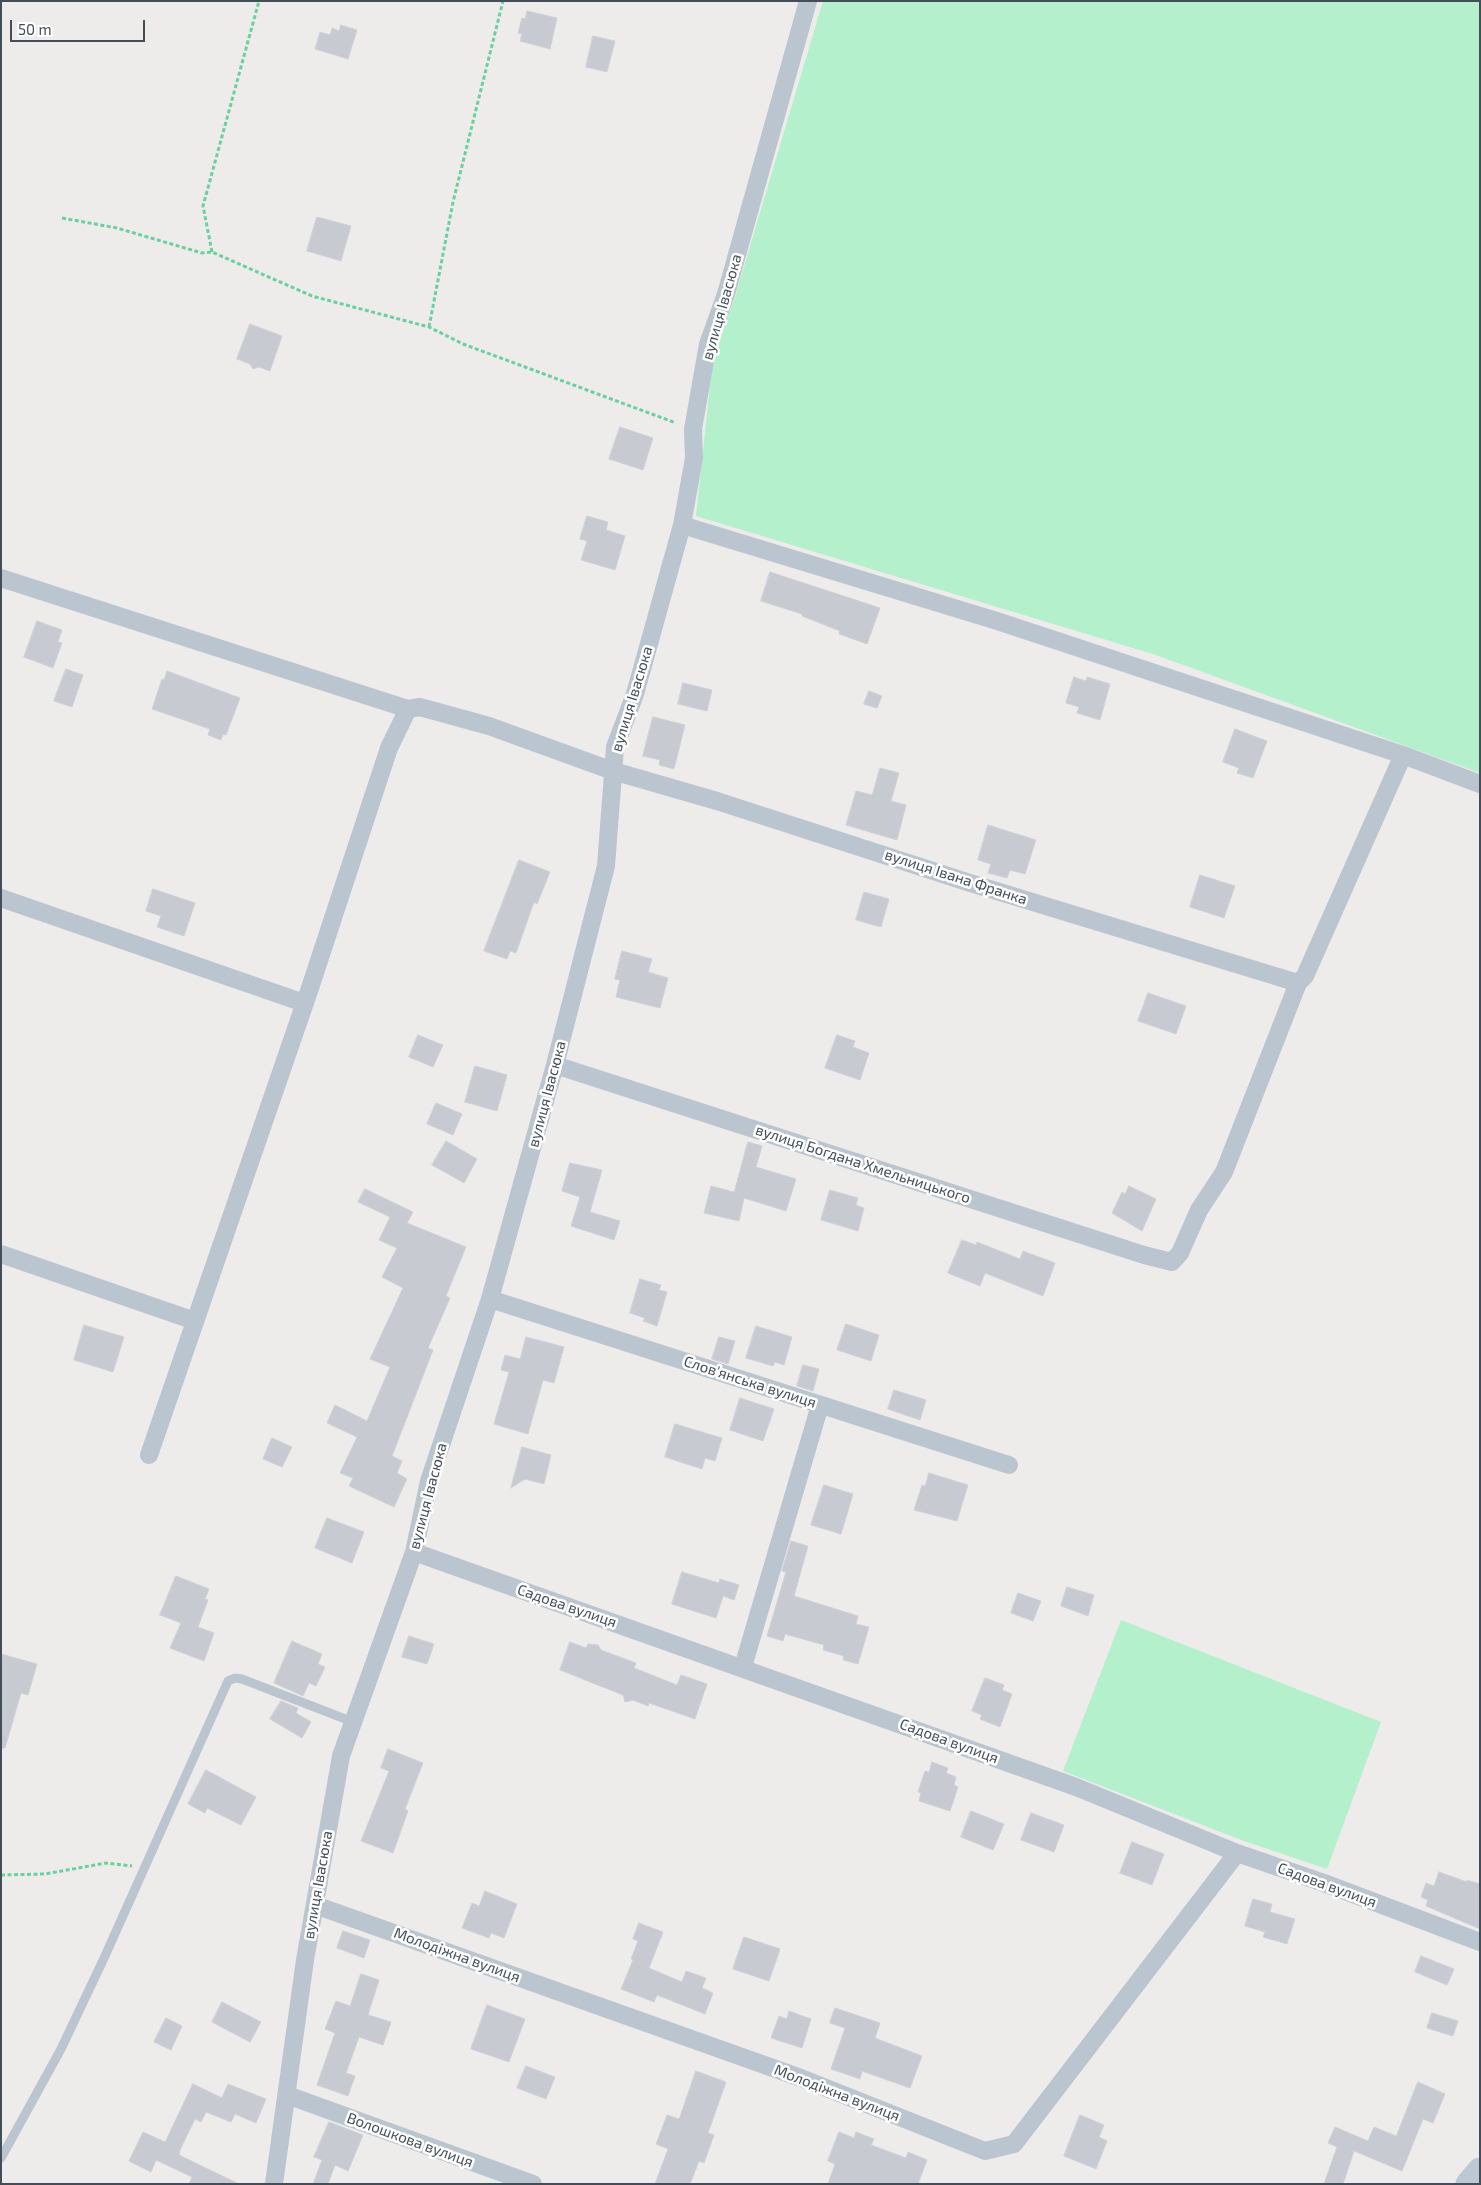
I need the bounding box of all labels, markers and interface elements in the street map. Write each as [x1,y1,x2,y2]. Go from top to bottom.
scale bar [12,10,148,42]
text: 50 m [18,20,52,38]
street label: вулиця Івасюка [698,252,746,362]
street label: вулиця Івасюка [607,644,657,754]
street label: вулиця Івана Франка [883,845,1029,909]
street label: вулиця Івасюка [524,1039,570,1149]
street label: вулиця Богдана Хмельницького [753,1121,973,1207]
street label: Слов'янська вулиця [681,1352,819,1412]
street label: вулиця Івасюка [405,1441,451,1551]
street label: Садова вулиця [515,1581,619,1631]
street label: Садова вулиця [897,1715,1001,1767]
street label: вулиця Івасюка [300,1830,336,1940]
street label: Садова вулиця [1275,1859,1379,1911]
street label: Молодіжна вулиця [391,1924,523,1986]
street label: Молодіжна вулиця [772,2061,902,2125]
street label: Волошкова вулиця [344,2109,476,2171]

